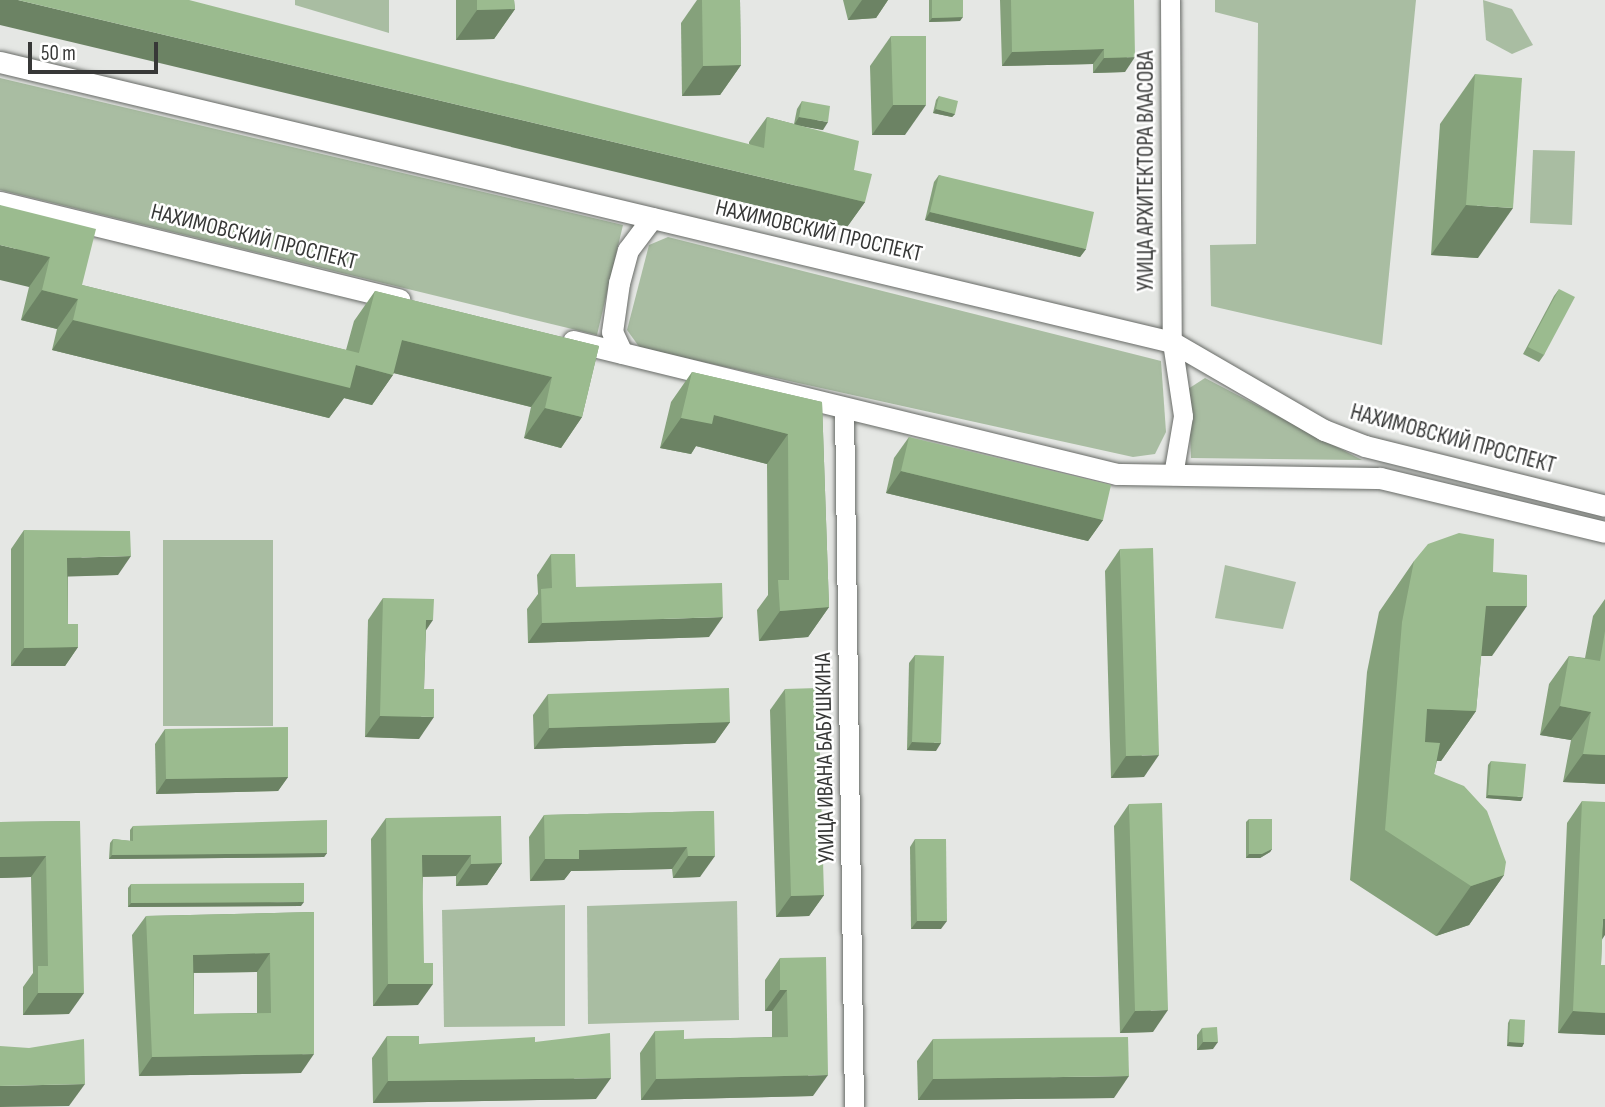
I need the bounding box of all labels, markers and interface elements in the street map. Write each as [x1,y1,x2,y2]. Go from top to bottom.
scale bar [32,28,161,72]
text: 50 m [41,41,76,66]
street label: УЛИЦА АРХИТЕКТОРА ВЛАСОВА [1132,51,1160,291]
street label: НАХИМОВСКИЙ ПРОСПЕКТ [713,194,925,268]
street label: НАХИМОВСКИЙ ПРОСПЕКТ [148,198,360,276]
street label: НАХИМОВСКИЙ ПРОСПЕКТ [1347,398,1559,480]
street label: УЛИЦА ИВАНА БАБУШКИНА [809,652,841,864]

